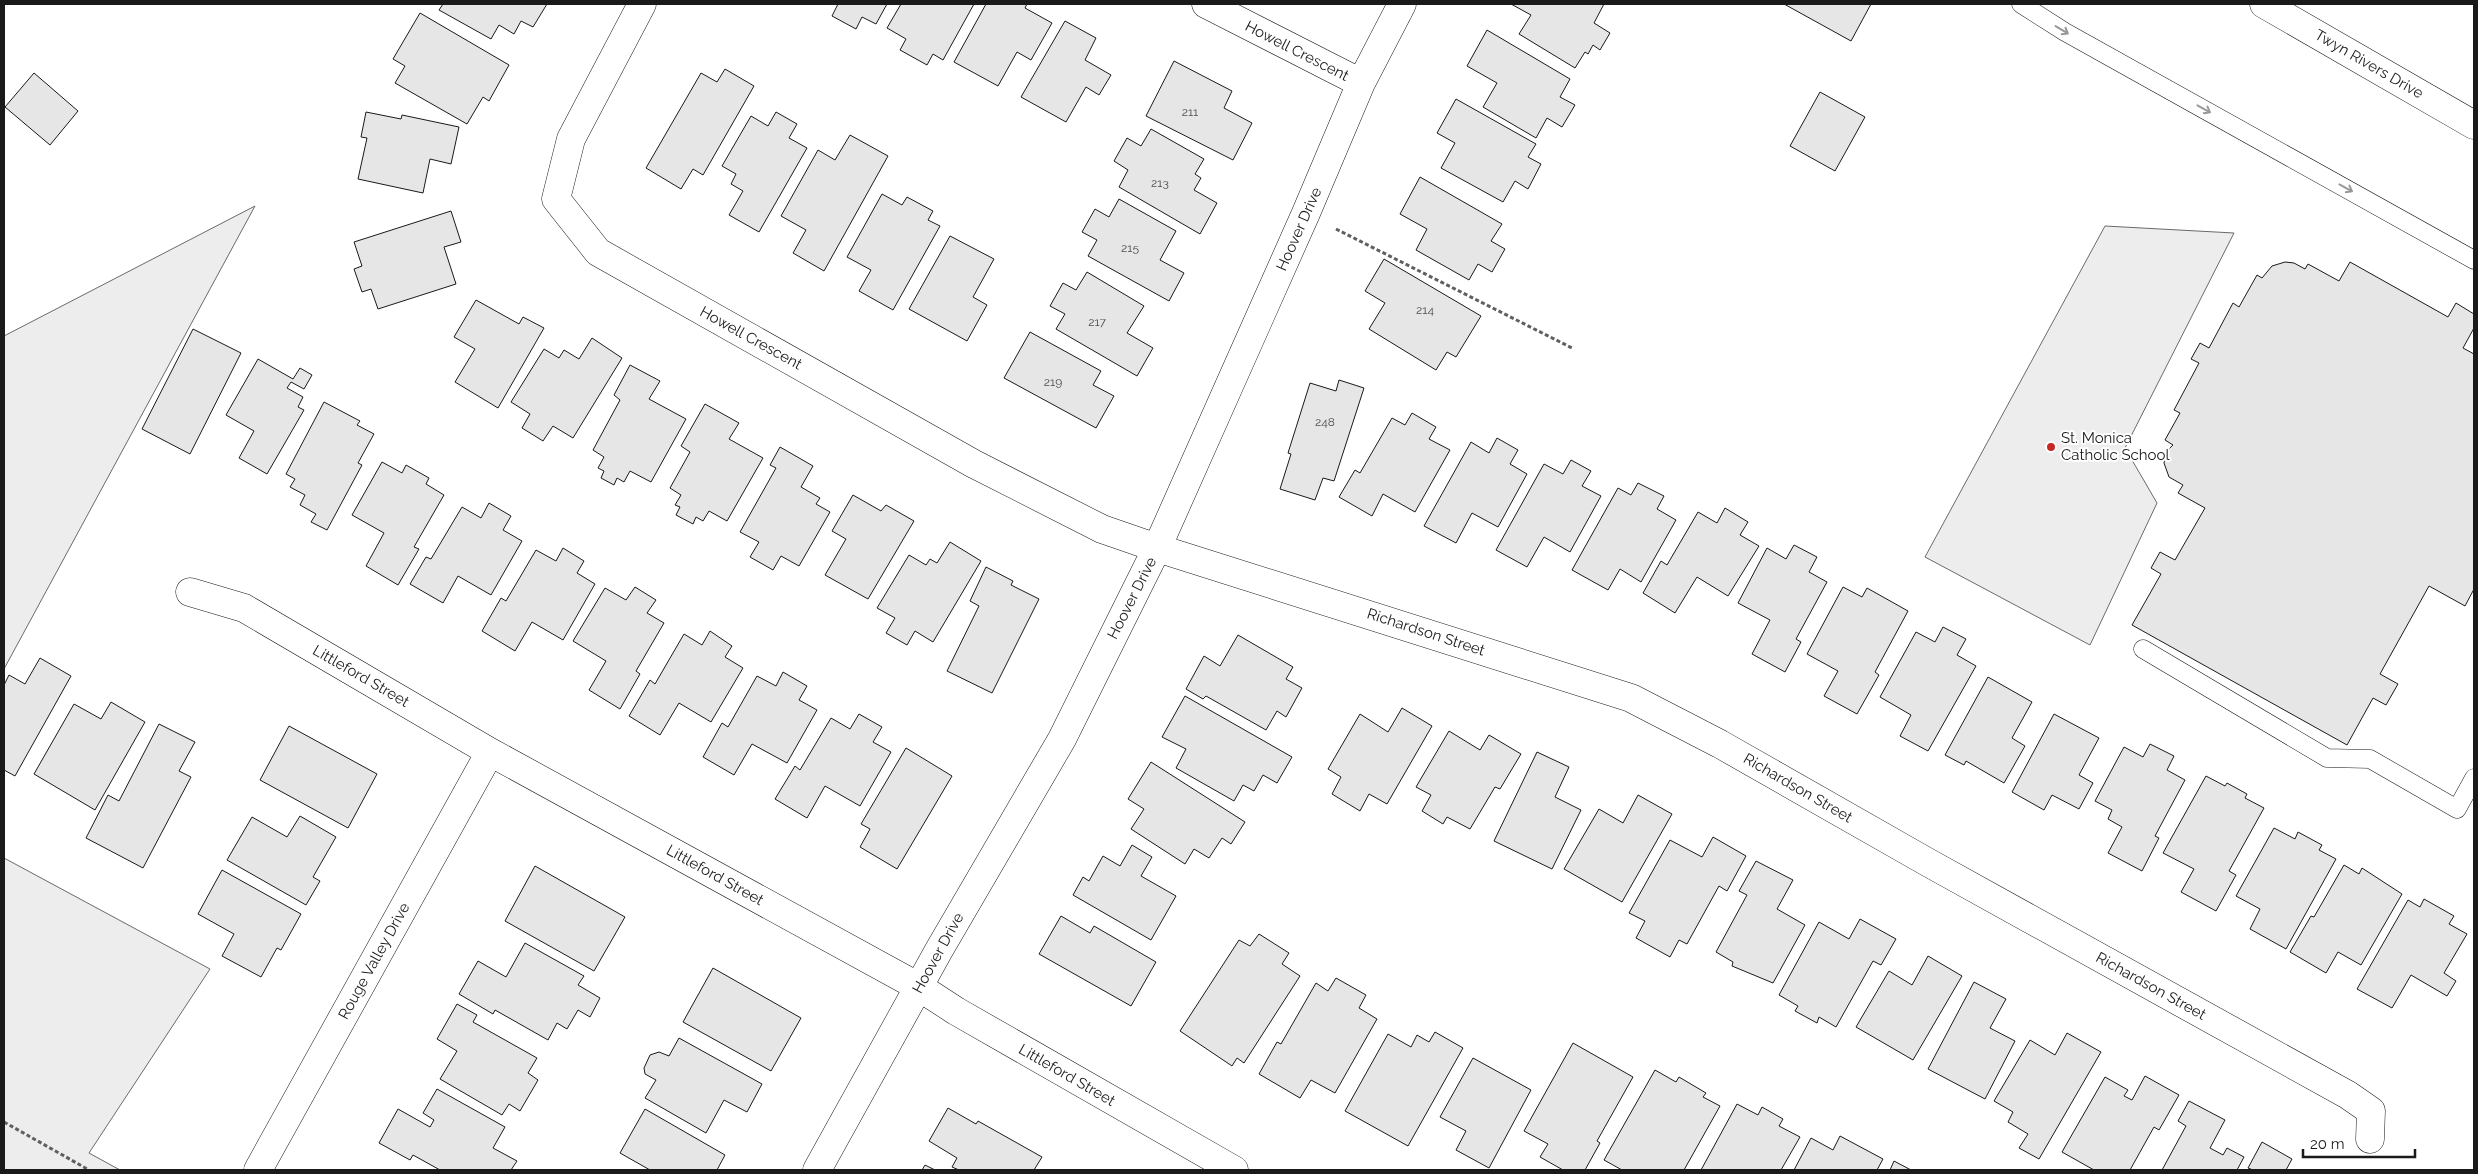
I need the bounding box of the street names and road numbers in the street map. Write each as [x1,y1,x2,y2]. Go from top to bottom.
street label: Howell Crescent [1242,17,1352,85]
street label: Twyn Rivers Drive [2311,26,2427,103]
street label: Hoover Drive [1273,184,1326,274]
street label: Howell Crescent [697,303,805,373]
street label: Hoover Drive [1104,554,1160,642]
street label: Richardson Street [1365,604,1487,660]
street label: Littleford Street [310,641,412,711]
street label: Richardson Street [1740,749,1856,827]
street label: Littleford Street [663,841,767,909]
street label: Rouge Valley Drive [335,899,414,1022]
street label: Hoover Drive [908,909,968,997]
street label: Richardson Street [2093,948,2209,1024]
street label: Littleford Street [1016,1040,1118,1110]

